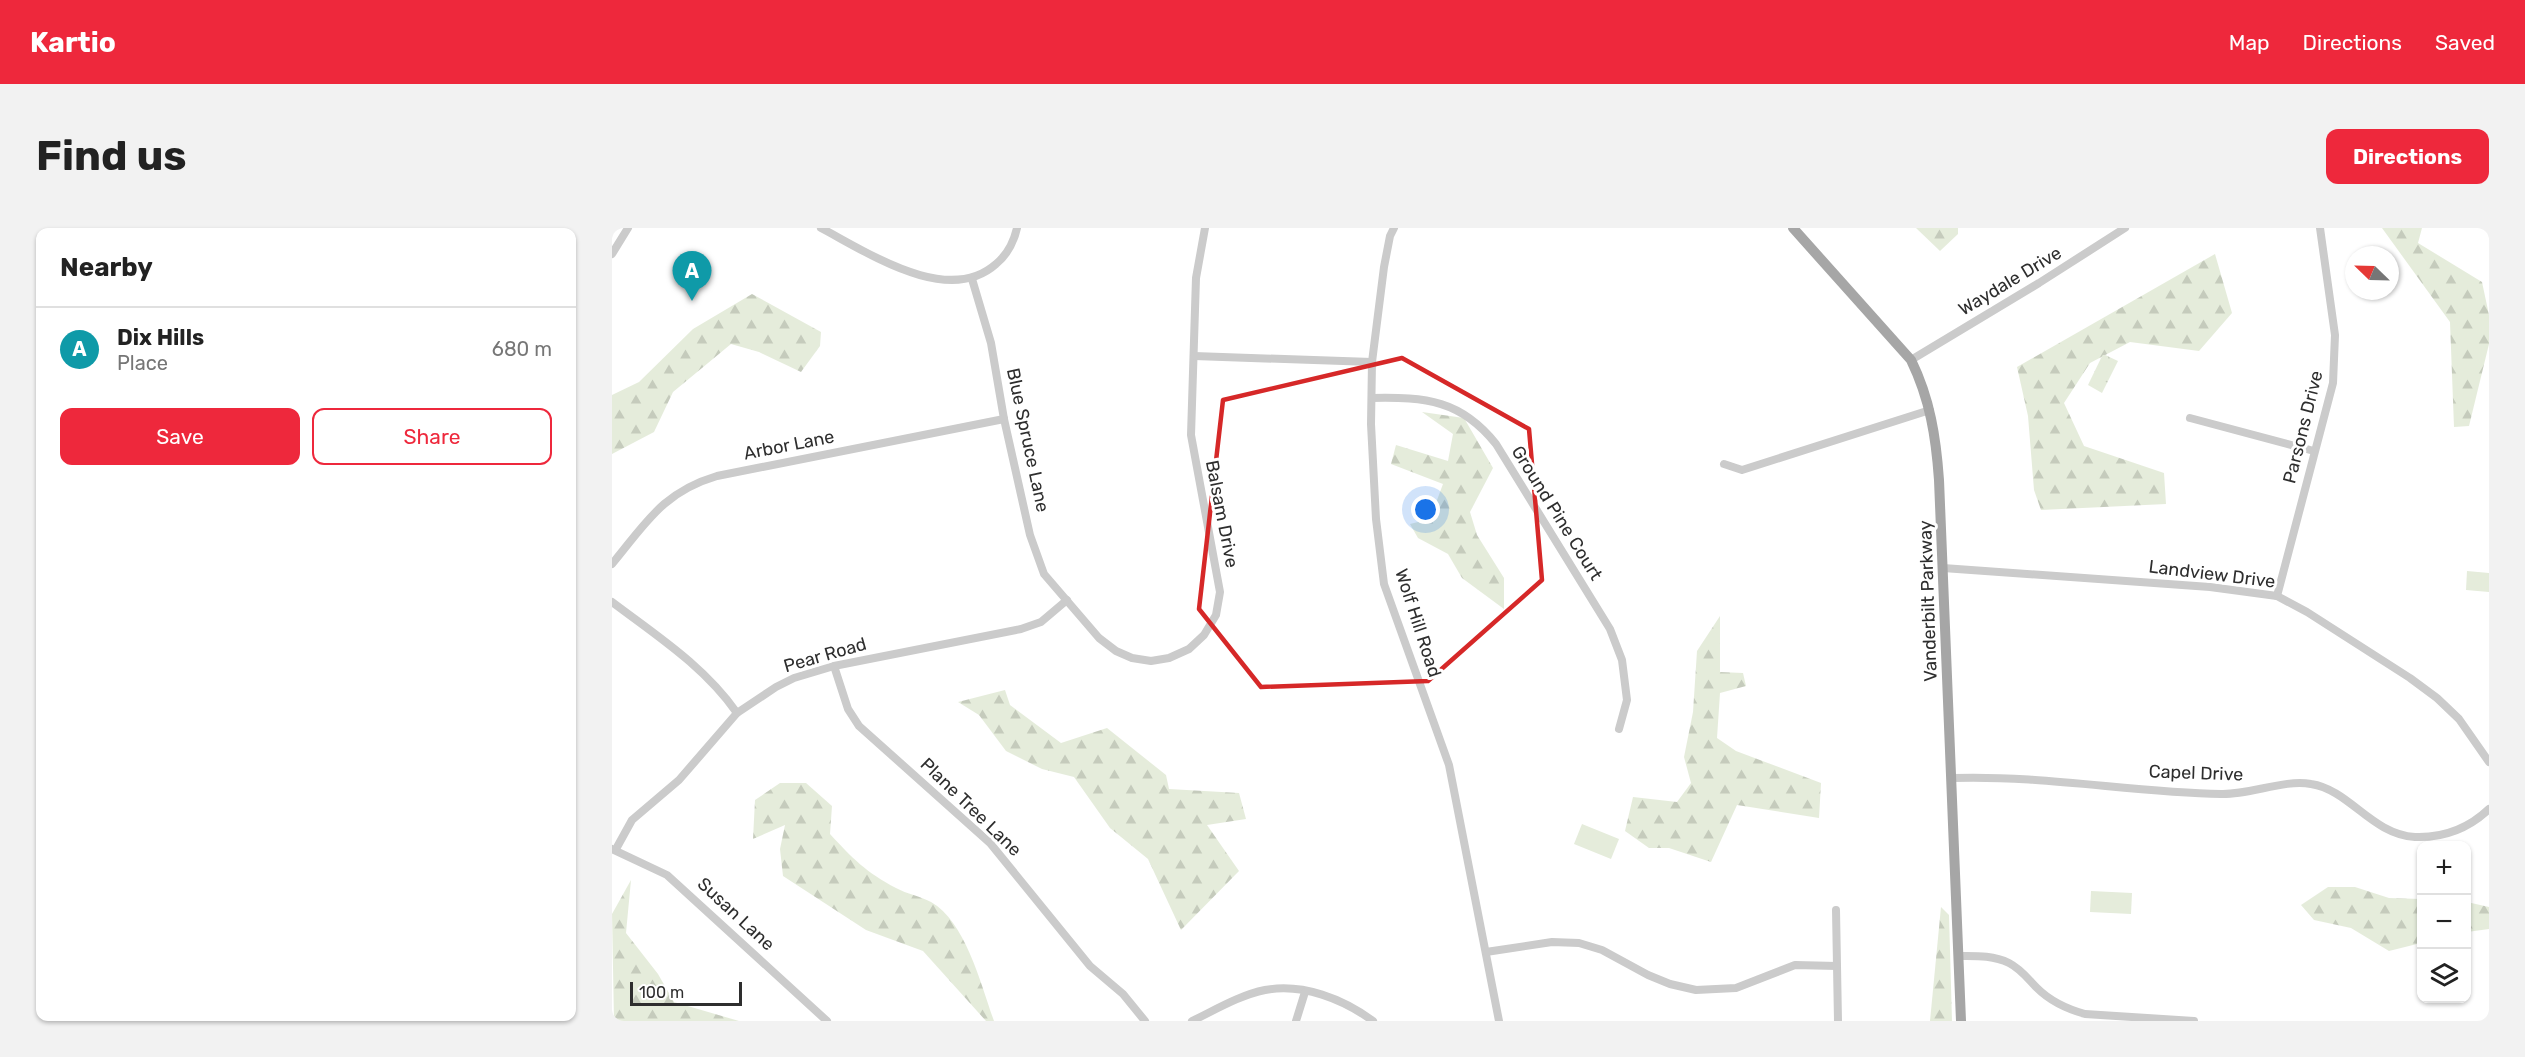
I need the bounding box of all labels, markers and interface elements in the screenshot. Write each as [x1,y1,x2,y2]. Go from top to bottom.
text: Kartio [30,26,116,59]
text: Map [2229,30,2270,55]
text: Directions [2303,30,2402,55]
text: Saved [2435,30,2495,55]
button: Directions [2326,129,2489,184]
text: Find us [36,131,187,181]
street label: Waydale Drive [1955,242,2065,320]
north arrow [2345,246,2399,300]
pin: A [672,251,712,301]
text: Nearby [60,252,153,283]
text: Dix Hills [117,324,204,351]
text: A [72,337,87,361]
text: 680 m [492,337,552,361]
text: Place [117,351,168,375]
street label: Blue Spruce Lane [1002,366,1054,514]
street label: Parsons Drive [2278,368,2328,486]
button: Save [60,408,300,465]
button: Share [312,408,552,465]
street label: Arbor Lane [742,425,836,465]
street label: Ground Pine Court [1507,442,1607,584]
street label: Balsam Drive [1201,458,1243,570]
your location [1411,495,1440,524]
street label: Vanderbilt Parkway [1914,520,1942,682]
street label: Landview Drive [2147,555,2277,593]
street label: Wolf Hill Road [1390,566,1446,680]
street label: Pear Road [781,633,869,677]
street label: Plane Tree Lane [916,753,1026,861]
street label: Capel Drive [2148,760,2244,786]
map controls [2417,841,2471,1003]
button: + [2417,841,2471,895]
street label: Susan Lane [693,873,779,955]
button: − [2417,895,2471,949]
button: layers [2417,949,2471,1003]
scale bar [630,979,742,1006]
text: 100 m [639,983,684,1002]

